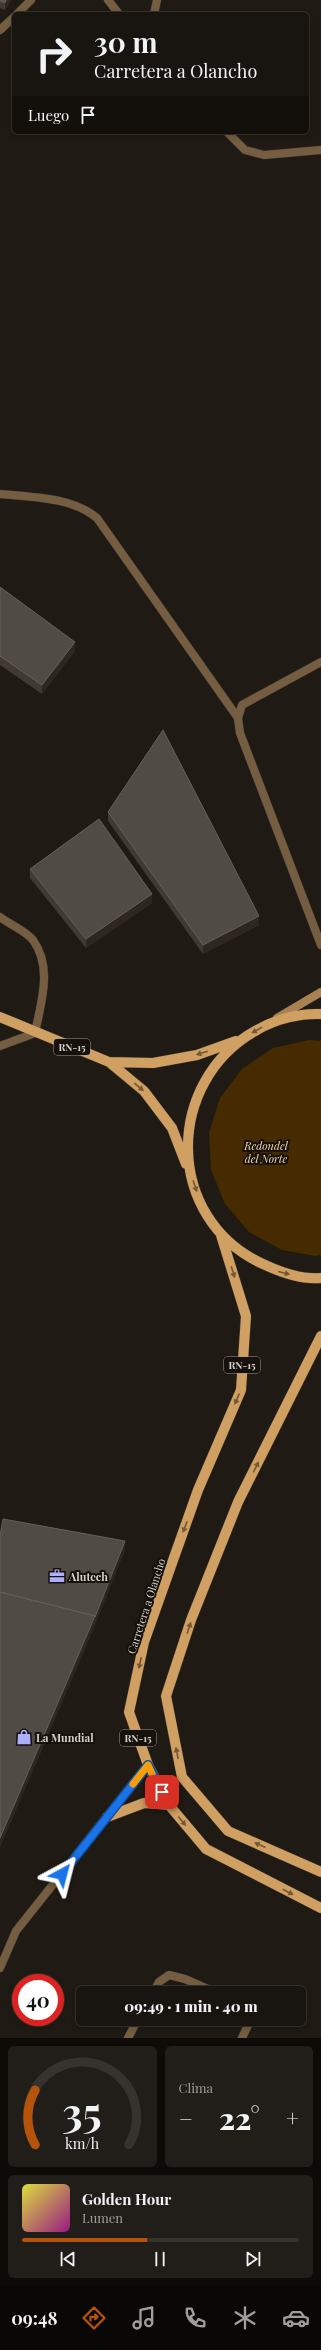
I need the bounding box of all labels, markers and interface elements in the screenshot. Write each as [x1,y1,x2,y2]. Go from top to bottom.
text: 30 m [94,23,158,60]
icon: right [28,28,80,80]
text: Carretera a Olancho [94,59,257,83]
icon: arrive [77,104,99,126]
text: Luego [28,105,69,125]
one-way arrow [251,1026,263,1033]
road number: RN-15 [54,1039,90,1055]
one-way arrow [195,1050,207,1056]
one-way arrow [134,1083,145,1092]
park label: Redondel del Norte [243,1138,289,1166]
one-way arrow [192,1180,198,1192]
one-way arrow [230,1266,236,1278]
one-way arrow [277,1270,290,1276]
road number: RN-15 [224,1357,260,1373]
one-way arrow [233,1394,239,1406]
one-way arrow [253,1461,259,1473]
one-way arrow [182,1521,188,1533]
street label: Carretera a Olancho [123,1556,169,1656]
office icon: Alutech [48,1567,66,1585]
place label: Alutech [68,1569,108,1584]
one-way arrow [186,1622,192,1634]
one-way arrow [136,1657,142,1669]
shop icon: La Mundial [15,1728,33,1746]
place label: La Mundial [36,1730,94,1745]
road number: RN-15 [120,1730,156,1746]
one-way arrow [174,1747,180,1759]
pin [145,1775,179,1809]
icon: arrive [151,1781,173,1803]
one-way arrow [177,1815,186,1826]
one-way arrow [254,1842,265,1848]
position arrow [41,1853,83,1895]
one-way arrow [282,1888,294,1895]
speed limit sign: 40 [12,1974,64,2026]
text: 09:49 · 1 min · 40 m [124,1996,258,2016]
text: Clima [179,2079,213,2096]
text: 35 [63,2082,102,2137]
text: 22° [219,2098,260,2138]
text: − [179,2103,193,2133]
text: + [286,2103,299,2133]
text: km/h [65,2133,100,2152]
text: Golden Hour [82,2189,171,2209]
text: Lumen [82,2209,123,2226]
icon: previous [57,2248,79,2270]
icon: pause [149,2248,171,2270]
icon: next [242,2248,264,2270]
icon: directions [80,2304,108,2332]
icon: music [130,2304,158,2332]
icon: phone [181,2304,209,2332]
icon: climate [231,2304,259,2332]
icon: car [282,2304,310,2332]
text: 09:48 [11,2306,58,2330]

